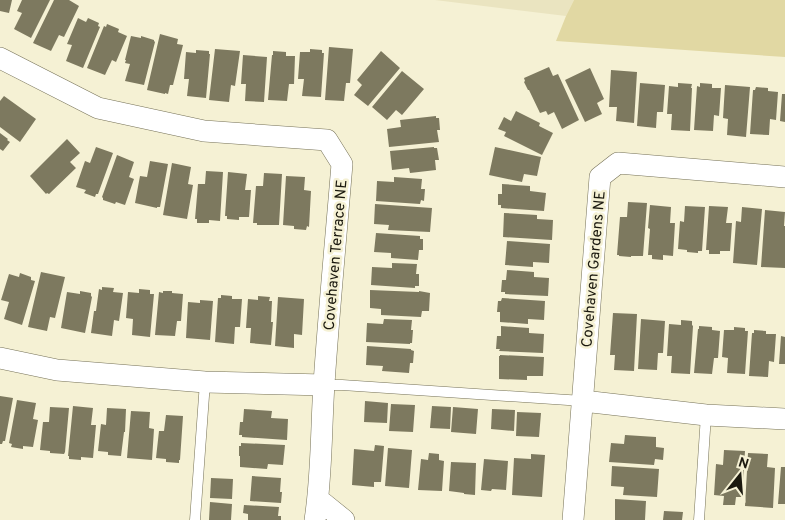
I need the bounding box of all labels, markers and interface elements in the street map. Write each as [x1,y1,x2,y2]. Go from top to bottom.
street label: Covehaven Terrace NE [320,179,353,331]
street label: Covehaven Gardens NE [578,190,611,348]
north arrow [715,450,765,500]
text: N [736,454,751,474]

